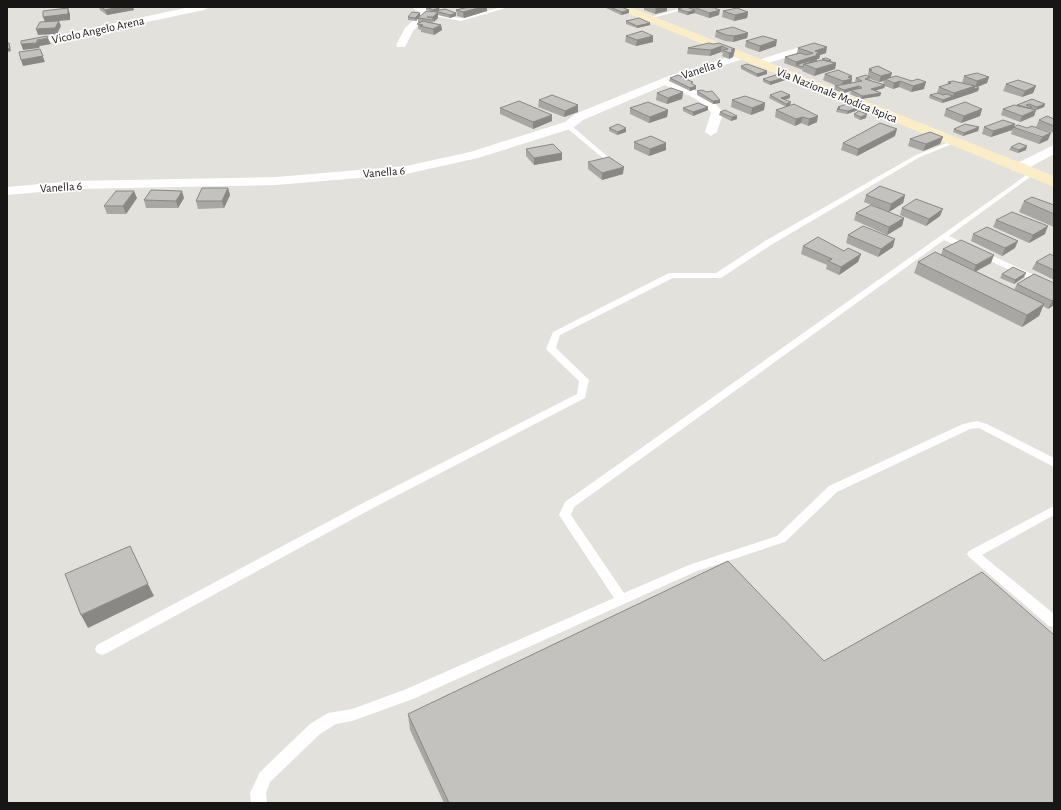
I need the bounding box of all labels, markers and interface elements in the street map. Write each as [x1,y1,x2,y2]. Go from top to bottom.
street label: Vicolo Angelo Arena [51,14,146,46]
street label: Vanella 6 [680,57,724,81]
street label: Via Nazionale Modica Ispica [775,65,900,125]
street label: Vanella 6 [362,164,406,180]
street label: Vanella 6 [39,180,83,194]

